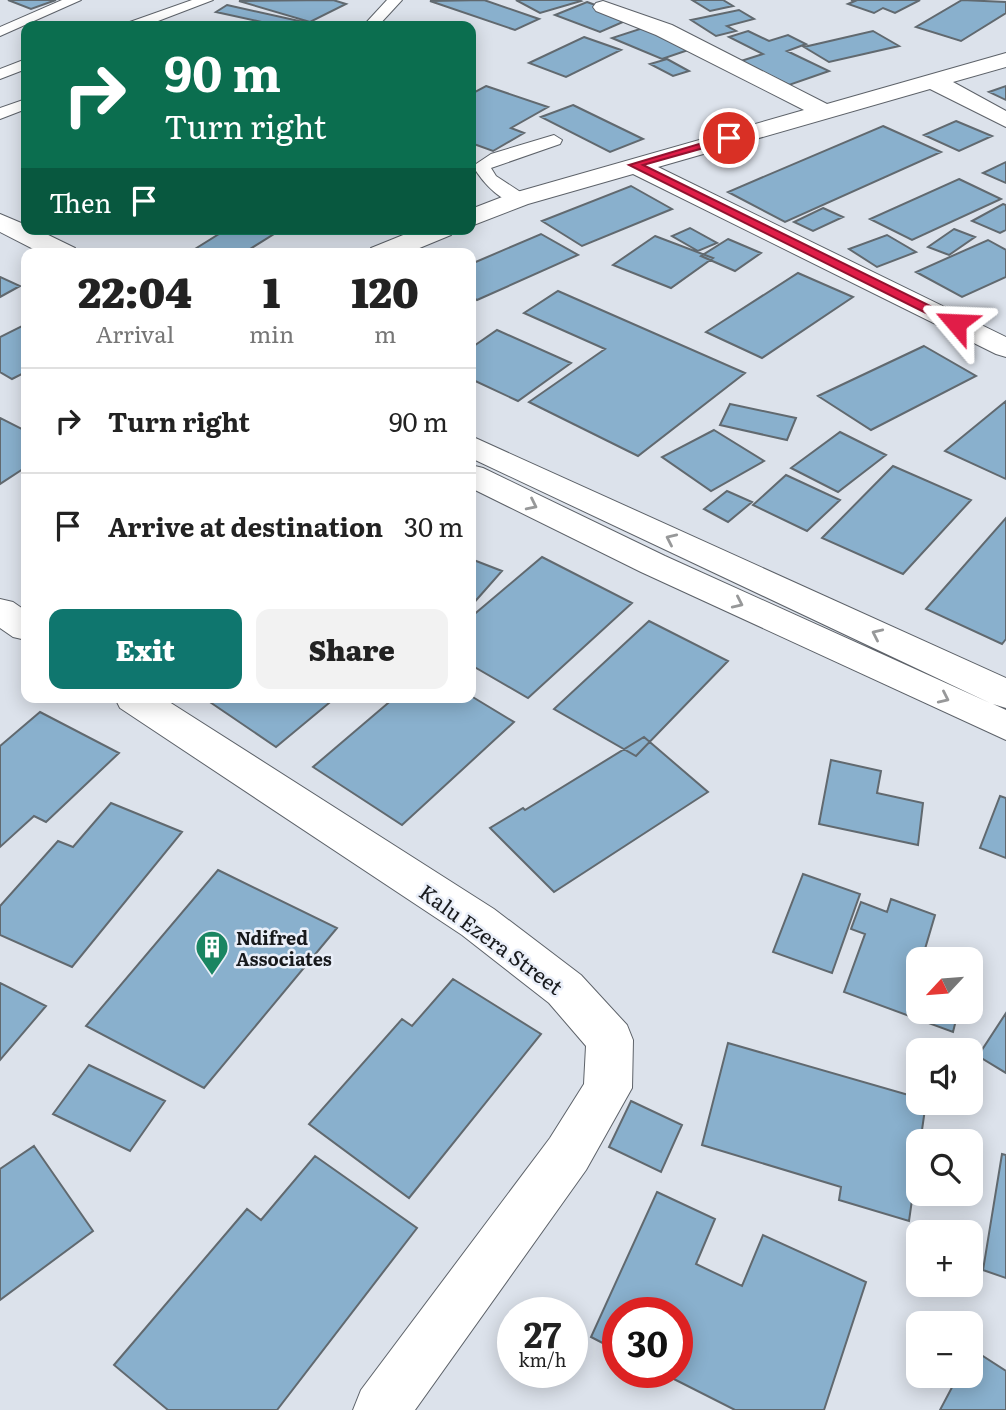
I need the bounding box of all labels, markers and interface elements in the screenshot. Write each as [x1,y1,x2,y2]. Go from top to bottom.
text: 90 m [164,34,281,107]
icon: right [49,49,140,140]
text: Turn right [164,101,326,149]
pin [699,108,759,168]
icon: arrive [710,119,748,157]
text: Then [49,182,111,221]
icon: arrive [125,182,163,220]
text: 22:04 [78,259,192,321]
text: 1 [263,259,280,321]
text: 120 [351,259,419,321]
position arrow [919,286,993,360]
text: Arrival [96,316,174,350]
text: min [249,316,294,350]
text: m [374,316,396,350]
text: Turn right [108,401,250,440]
text: 90 m [389,401,448,440]
icon: right [49,402,87,440]
one-way arrow [525,497,537,511]
text: Arrive at destination [108,506,383,545]
text: 30 m [404,506,464,545]
icon: arrive [49,507,87,545]
one-way arrow [666,533,678,547]
one-way arrow [731,595,743,609]
button: Exit [49,609,242,689]
button: Share [256,609,448,689]
one-way arrow [872,628,884,642]
one-way arrow [937,690,949,704]
street label: Kalu Ezera Street [414,875,571,1001]
place label: Ndifred Associates [236,924,332,972]
building icon: Ndifred Associates [193,928,231,977]
north arrow [906,947,984,1024]
map controls [906,947,983,1388]
button: sound [906,1038,983,1115]
button: search [906,1129,983,1206]
button: + [906,1220,983,1297]
speed limit sign: 30 [602,1297,693,1388]
text: 27 [524,1307,561,1359]
button: − [906,1311,983,1388]
text: km/h [519,1346,566,1373]

